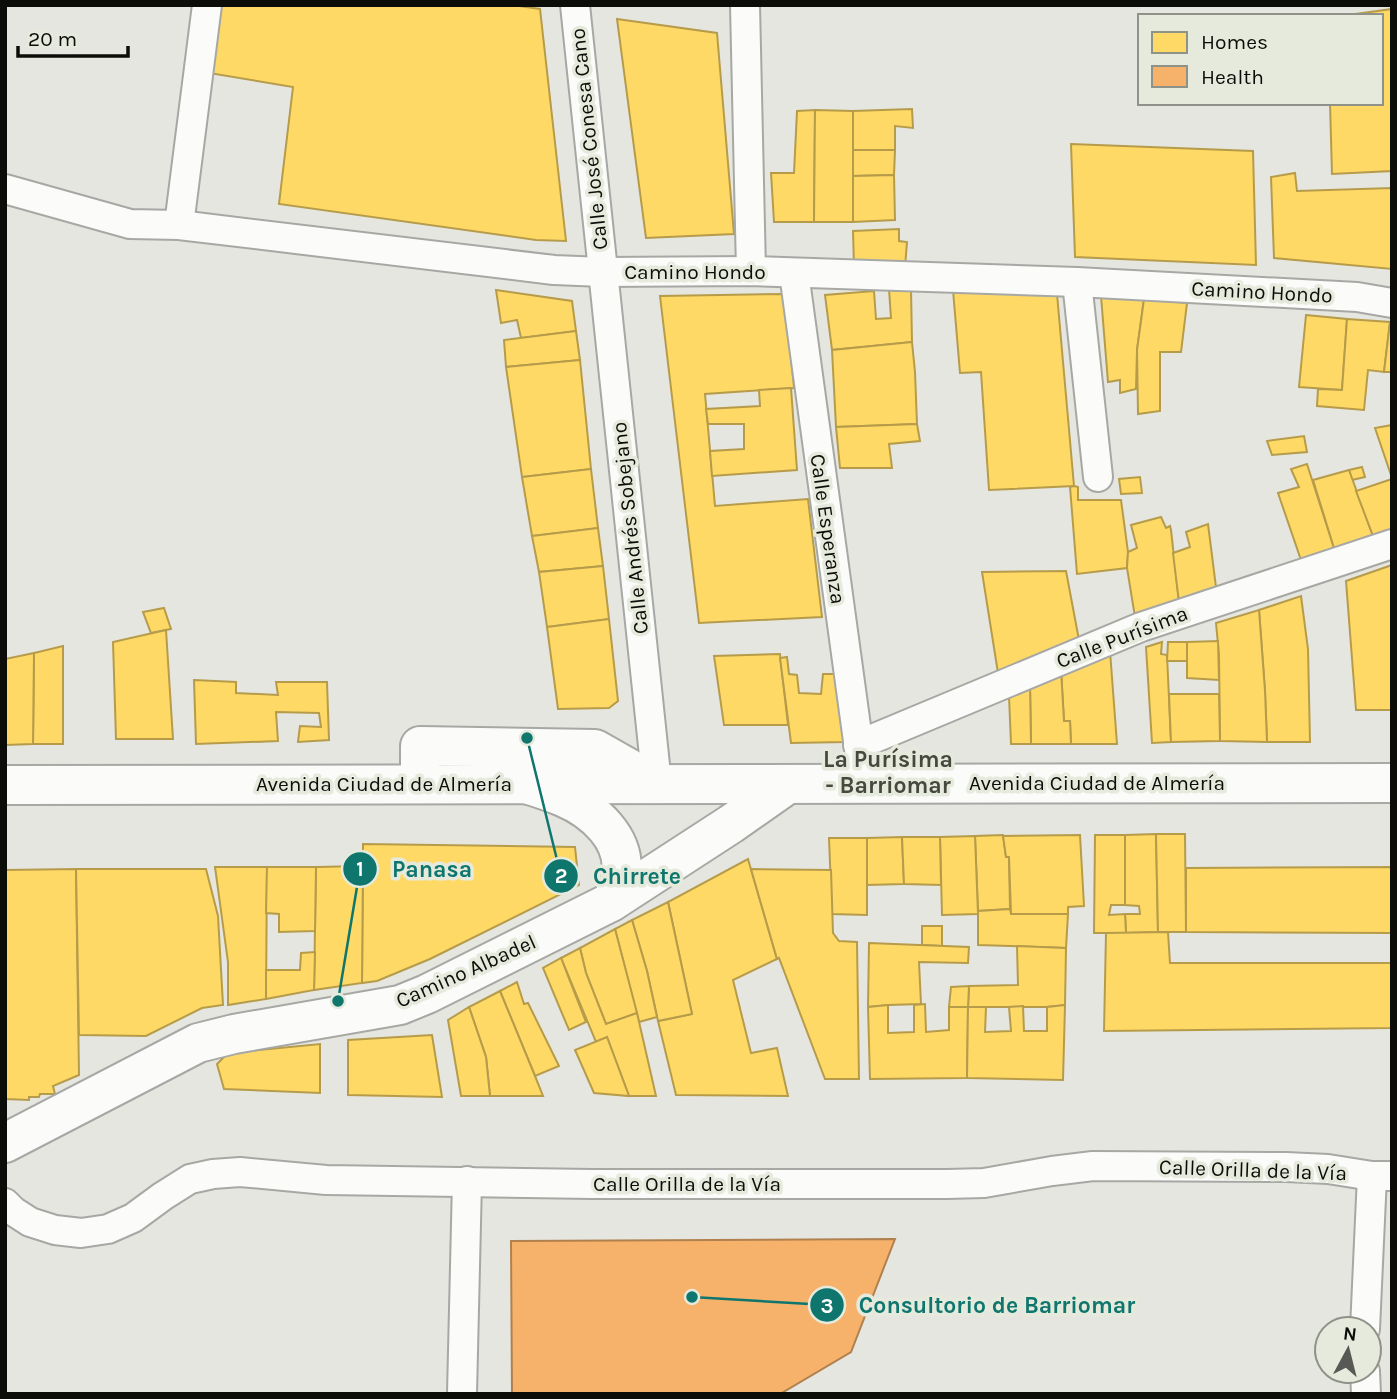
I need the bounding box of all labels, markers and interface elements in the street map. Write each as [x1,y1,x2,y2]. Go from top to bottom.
scale bar [18,14,128,58]
legend [1138,14,1383,105]
text: 20 m [28,27,77,51]
street label: Calle José Conesa Cano [565,27,613,251]
text: Homes [1201,30,1268,54]
text: Health [1201,65,1264,89]
street label: Camino Hondo [624,260,766,284]
street label: Camino Hondo [1191,276,1333,308]
street label: Calle Andrés Sobejano [607,421,653,635]
street label: Calle Esperanza [806,452,850,606]
street label: Calle Purísima [1053,601,1191,673]
district label: La Purísima - Barriomar [823,746,953,799]
street label: Avenida Ciudad de Almería [969,771,1225,795]
street label: Avenida Ciudad de Almería [256,772,512,796]
callout: Panasa [343,847,486,891]
callout: Chirrete [544,854,695,898]
text: Panasa [392,856,472,883]
text: 1 [356,857,364,881]
text: Chirrete [593,863,681,890]
text: 2 [555,864,567,888]
street label: Camino Albadel [392,929,540,1013]
street label: Calle Orilla de la Vía [1159,1155,1347,1185]
street label: Calle Orilla de la Vía [593,1172,781,1196]
callout: Consultorio de Barriomar [809,1283,1149,1327]
text: Consultorio de Barriomar [859,1292,1135,1319]
text: 3 [820,1294,834,1318]
north arrow [1313,1315,1383,1385]
text: N [1342,1322,1358,1346]

